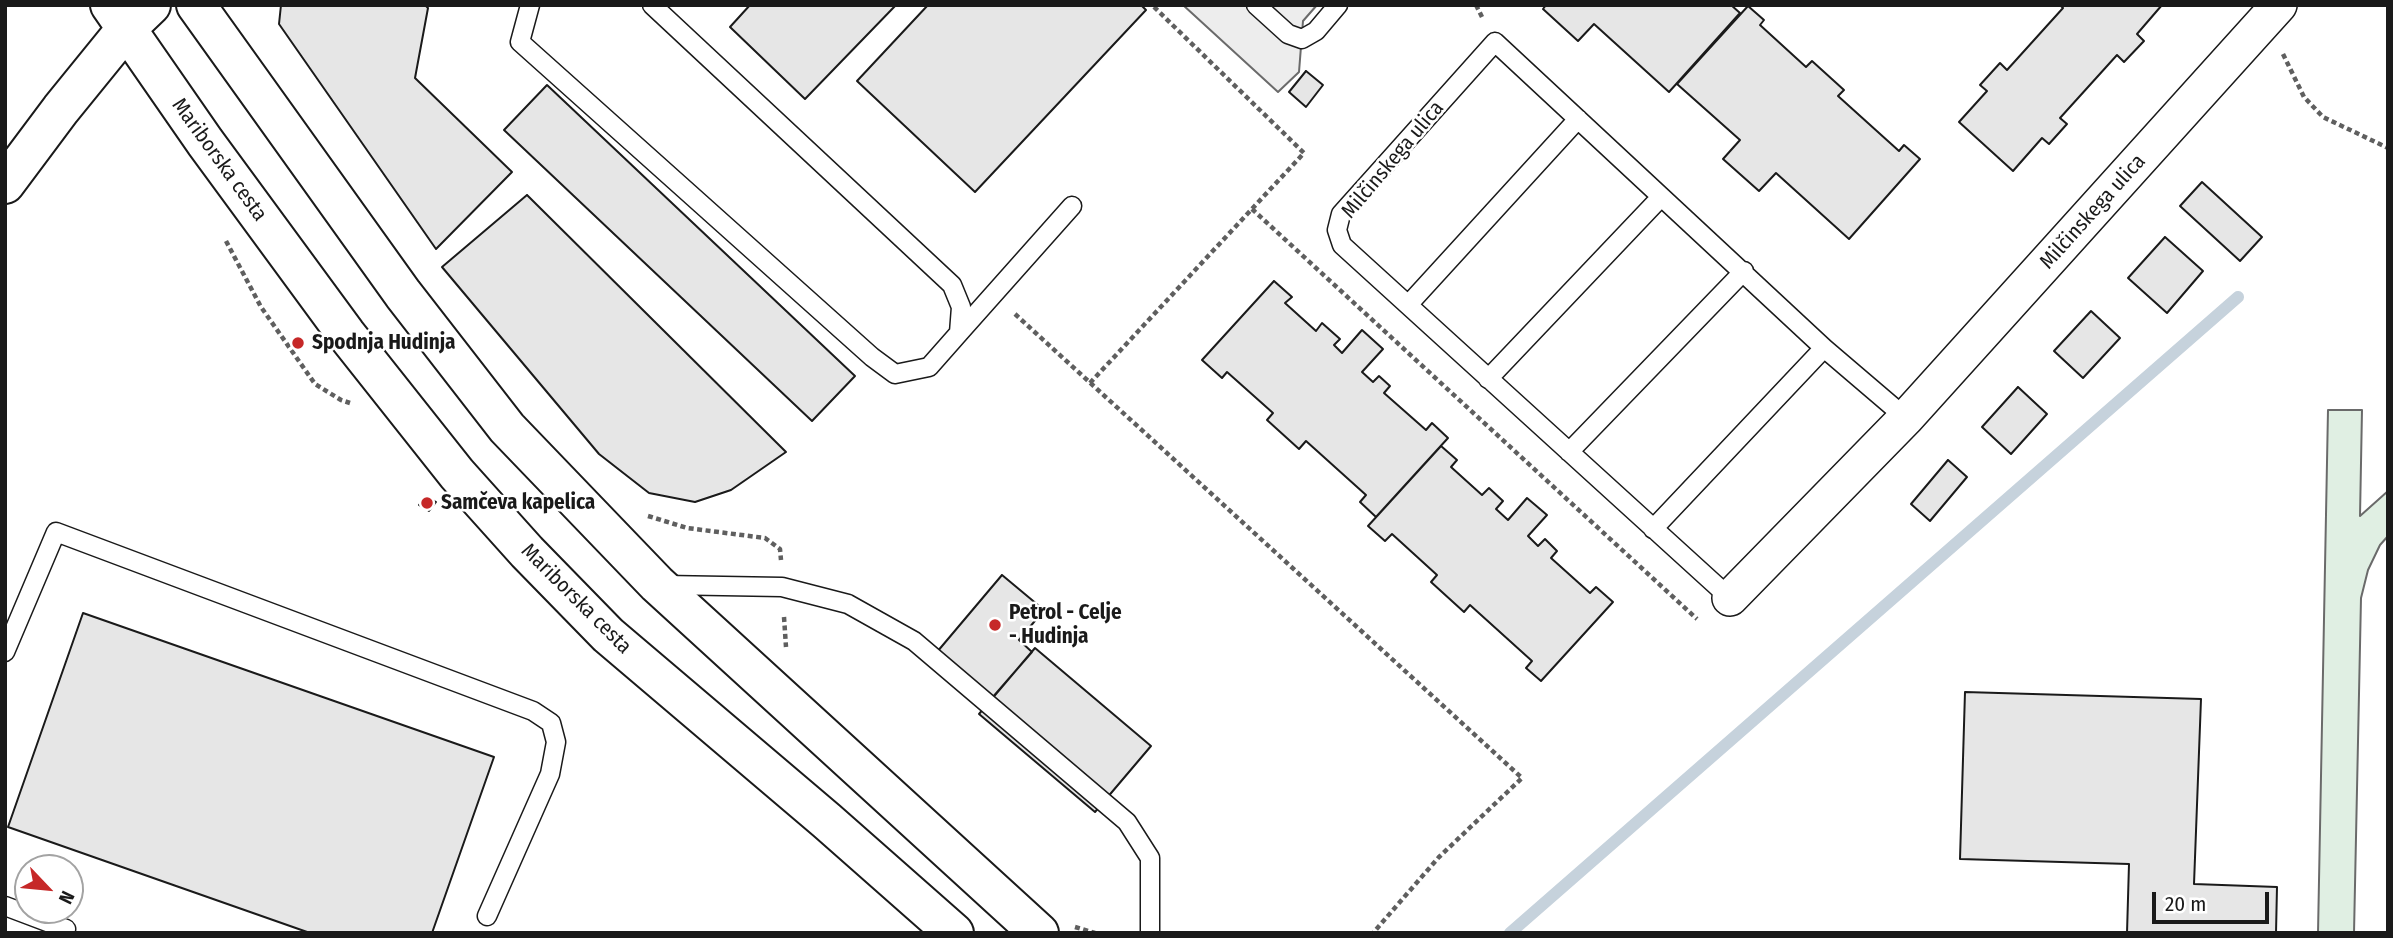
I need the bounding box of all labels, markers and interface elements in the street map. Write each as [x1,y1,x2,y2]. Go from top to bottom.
street label: Mariborska cesta [166,94,272,226]
street label: Milčinskega ulica [1337,96,1449,224]
street label: Milčinskega ulica [2035,149,2151,275]
place label: Spodnja Hudinja [312,330,456,356]
marker: Spodnja Hudinja [290,335,306,351]
place label: Samčeva kapelica [441,490,595,516]
marker: Samčeva kapelica [419,495,435,511]
street label: Mariborska cesta [516,539,636,659]
place label: Petrol - Celje - Hudinja [1009,600,1122,650]
marker: Petrol - Celje - Hudinja [987,617,1003,633]
north arrow [14,854,84,924]
scale bar [2155,878,2272,922]
text: N [54,887,79,908]
text: 20 m [2165,891,2206,917]

